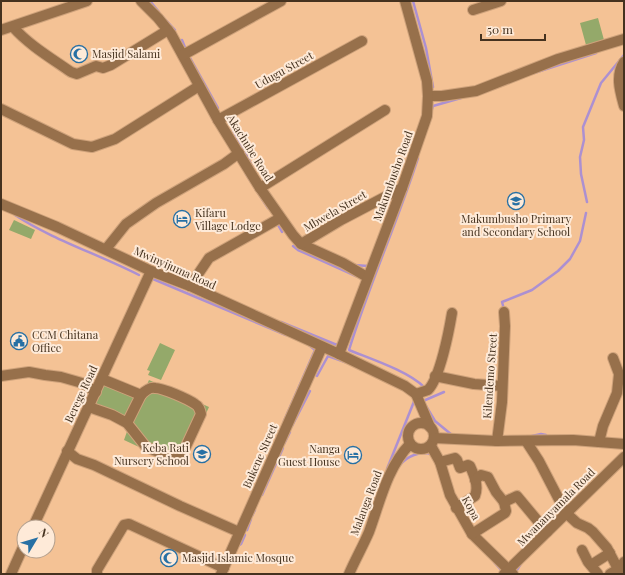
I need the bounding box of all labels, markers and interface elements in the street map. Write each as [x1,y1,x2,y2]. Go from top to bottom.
scale bar [481,16,545,42]
text: 50 m [487,21,513,37]
mosque icon: Masjid Salami [69,44,89,64]
place label: Masjid Salami [92,46,160,61]
street label: Udugu Street [252,47,316,92]
street label: Akachube Road [223,111,277,184]
street label: Makumbusho Road [369,128,416,223]
street label: Mbwela Street [301,186,369,235]
school or university icon: Makumbusho Primary and Secondary School [506,191,526,211]
place label: Kifaru Village Lodge [194,205,261,233]
hotel icon: Kifaru Village Lodge [172,209,192,229]
place label: Makumbusho Primary and Secondary School [461,211,572,239]
street label: Mwinyijuma Road [132,243,219,293]
place label: CCM Chitana Office [32,327,99,355]
public building icon: CCM Chitana Office [9,331,29,351]
street label: Kilendemo Street [479,333,500,419]
street label: Berege Road [61,362,101,425]
street label: Bukene Street [239,421,280,490]
place label: Keba Rati Nursery School [114,440,189,468]
place label: Nanga Guest House [278,441,341,469]
school or university icon: Keba Rati Nursery School [192,444,212,464]
hotel icon: Nanga Guest House [343,445,363,465]
street label: Mwananyamala Road [513,464,598,549]
street label: Malanga Road [346,467,385,538]
street label: Kopa [459,493,484,523]
north arrow [16,519,56,559]
text: N [36,525,53,540]
mosque icon: Masjid Islamic Mosque [159,548,179,568]
place label: Masjid Islamic Mosque [182,550,294,565]

